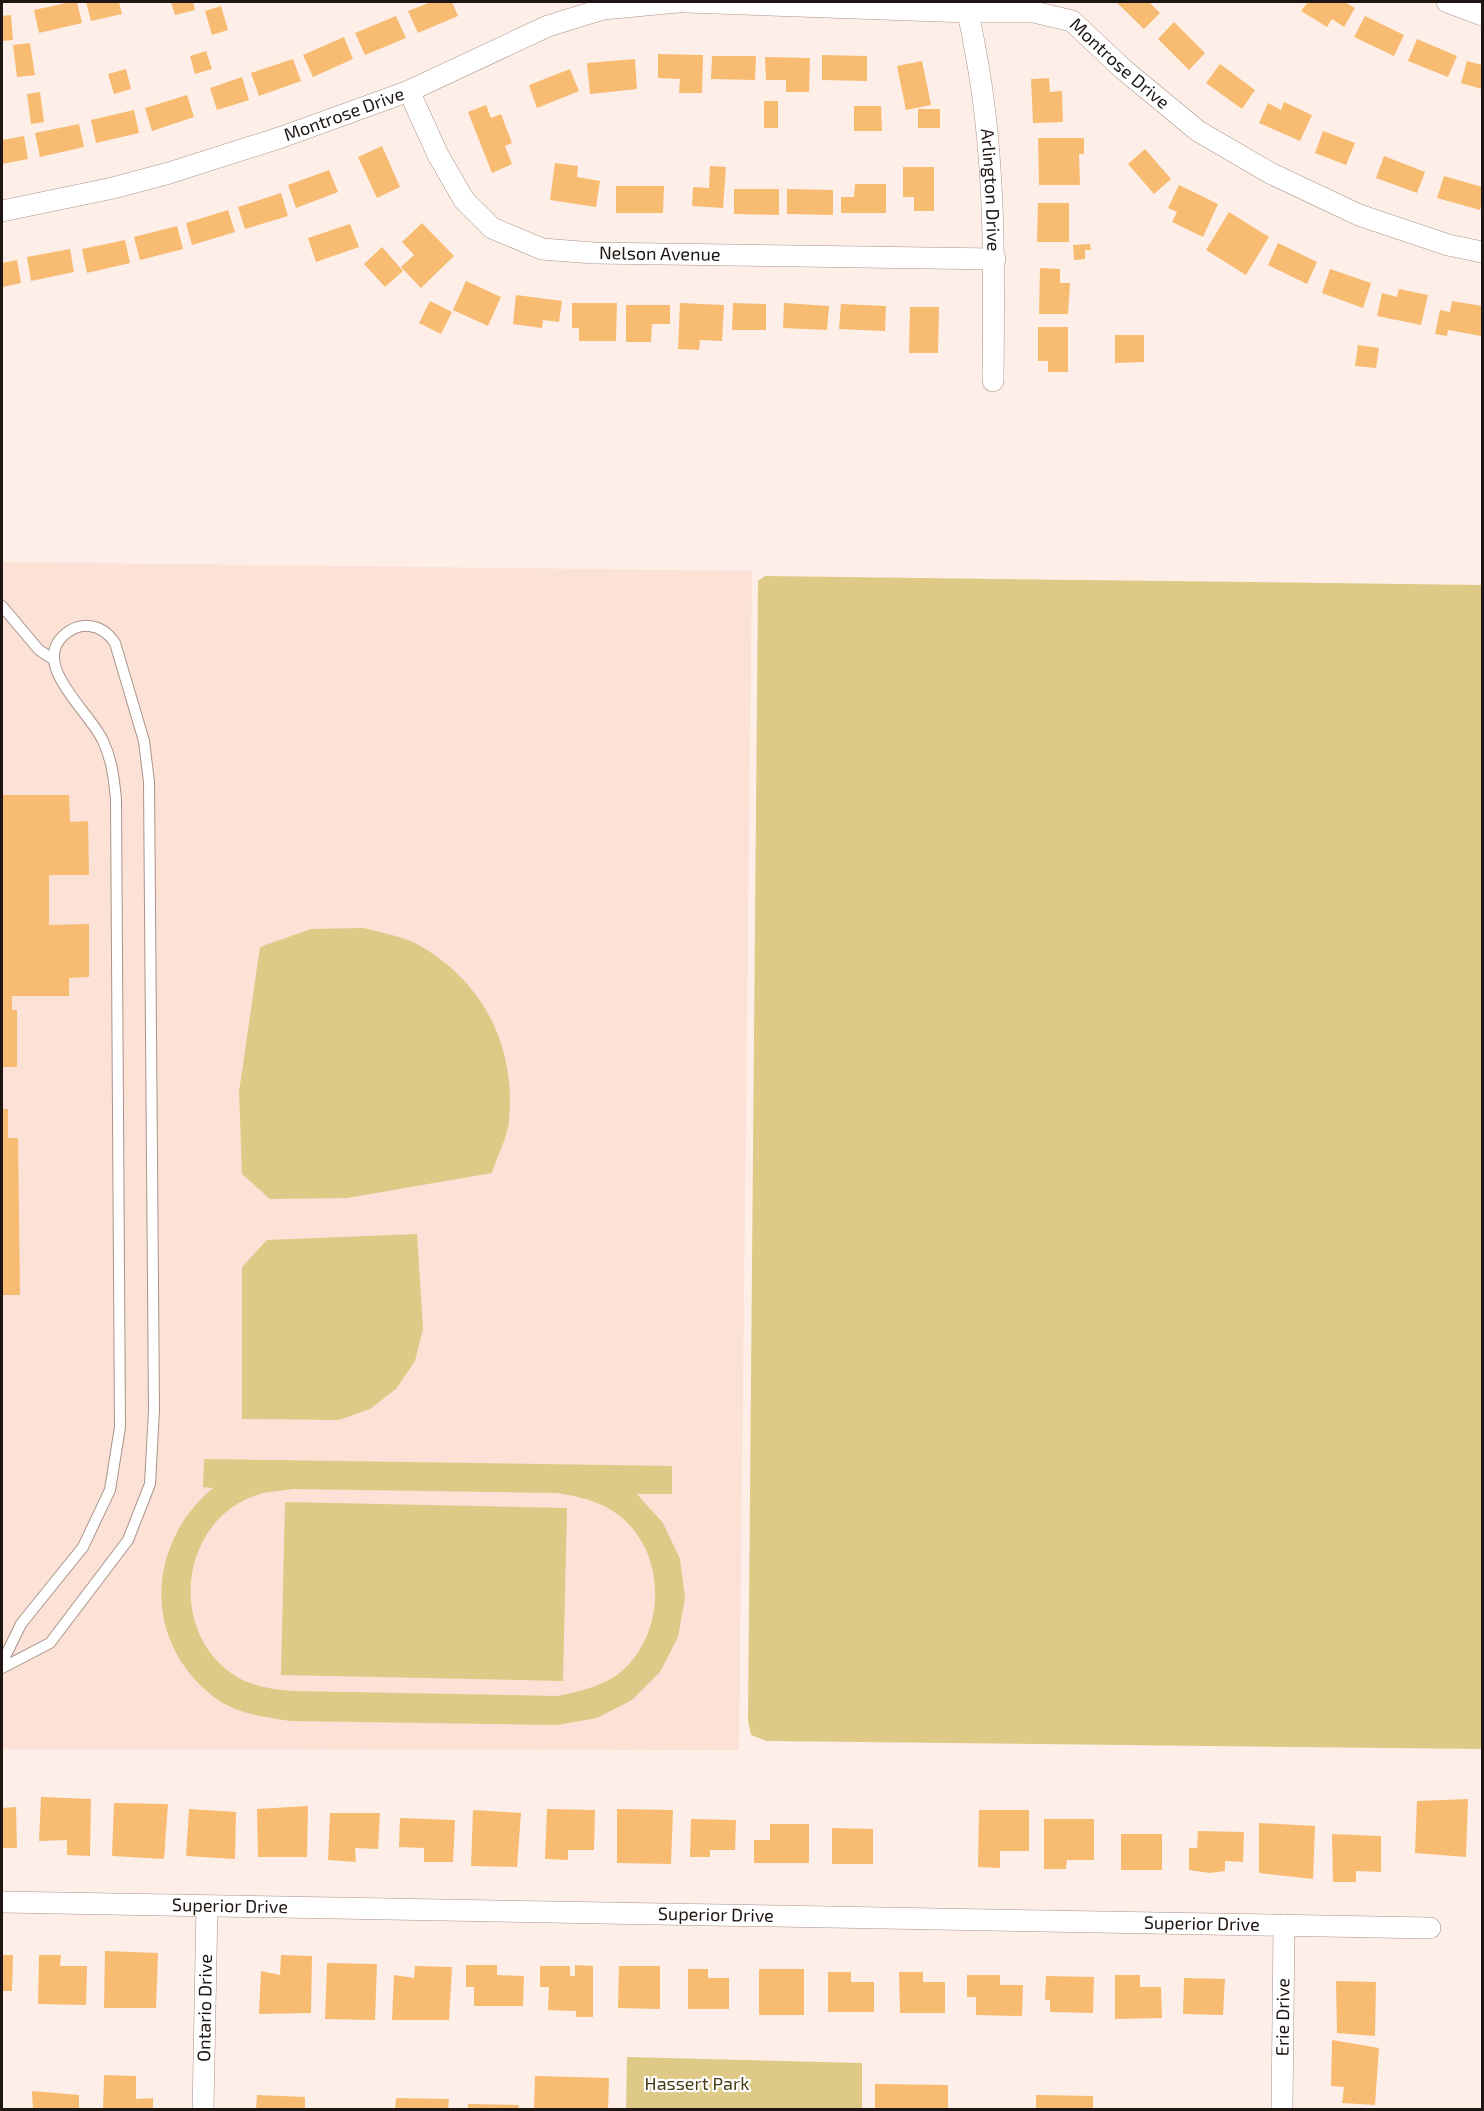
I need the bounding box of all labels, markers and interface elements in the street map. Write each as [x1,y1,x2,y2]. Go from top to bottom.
street label: Montrose Drive [1066,13,1174,113]
street label: Montrose Drive [281,82,407,145]
street label: Arlington Drive [977,127,1005,252]
street label: Nelson Avenue [599,241,721,265]
street label: Superior Drive [172,1893,288,1917]
street label: Superior Drive [658,1902,774,1926]
street label: Superior Drive [1144,1911,1260,1935]
street label: Ontario Drive [192,1954,216,2062]
street label: Erie Drive [1271,1978,1293,2056]
park label: Hassert Park [645,2072,749,2094]

